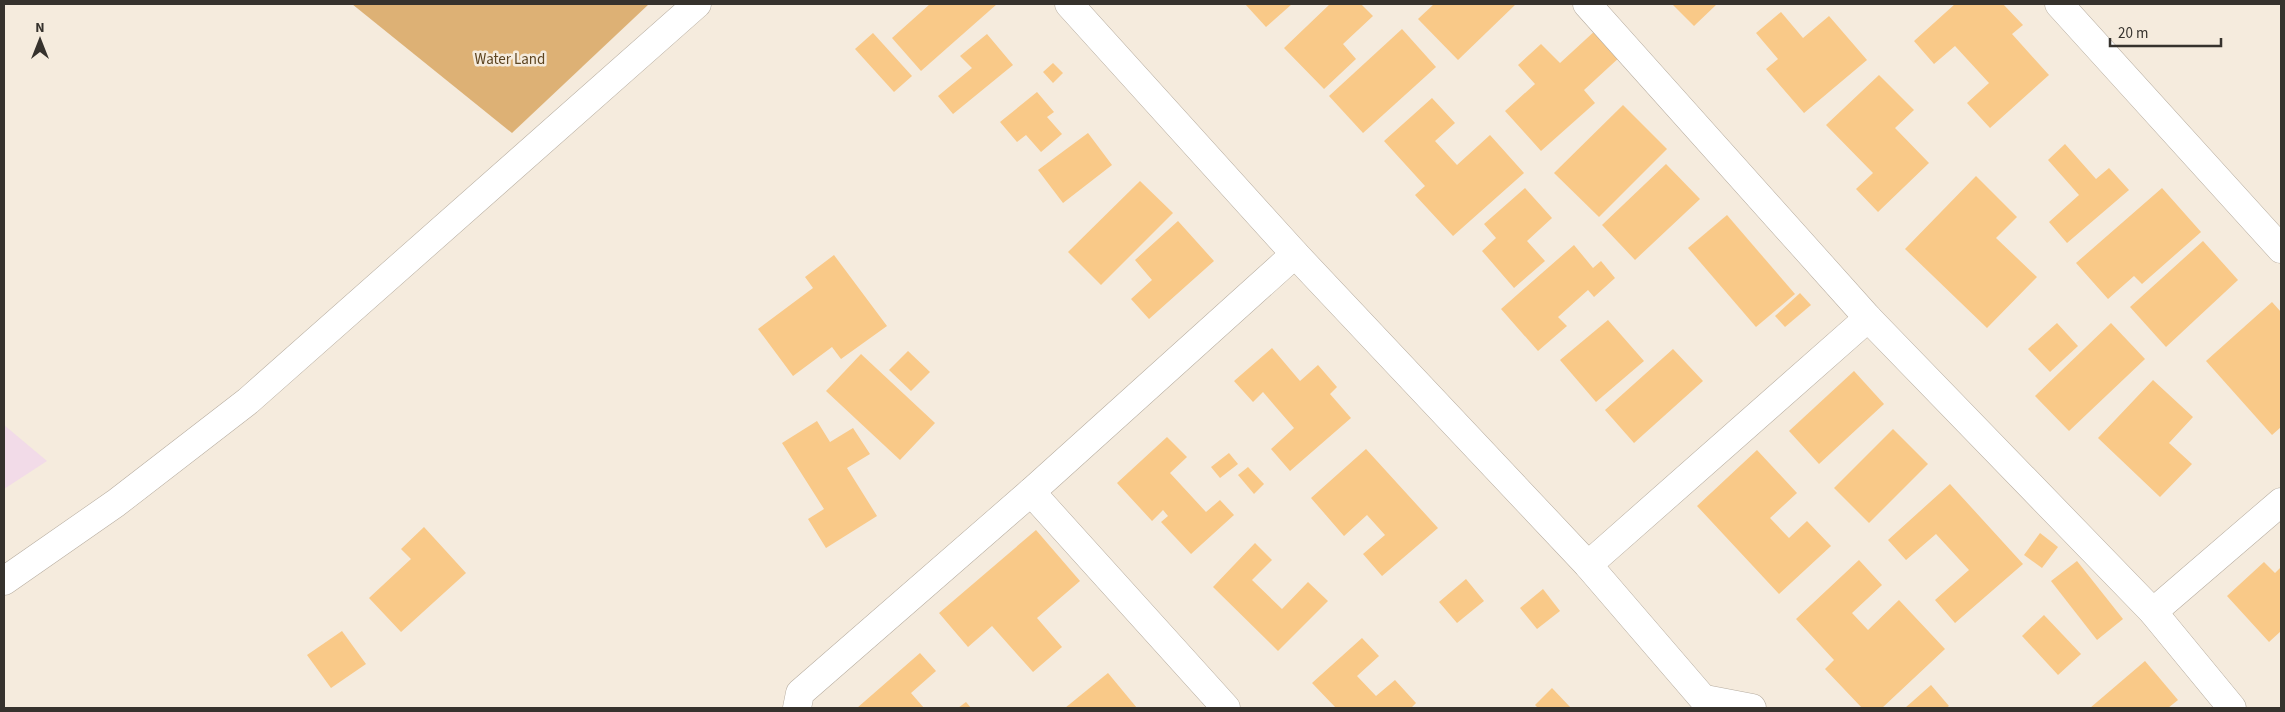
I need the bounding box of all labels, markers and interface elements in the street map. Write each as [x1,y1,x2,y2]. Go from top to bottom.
north arrow [15,15,65,65]
scale bar [2110,15,2221,47]
text: N [35,18,45,38]
text: 20 m [2118,23,2148,44]
park label: Water Land [475,49,545,70]

